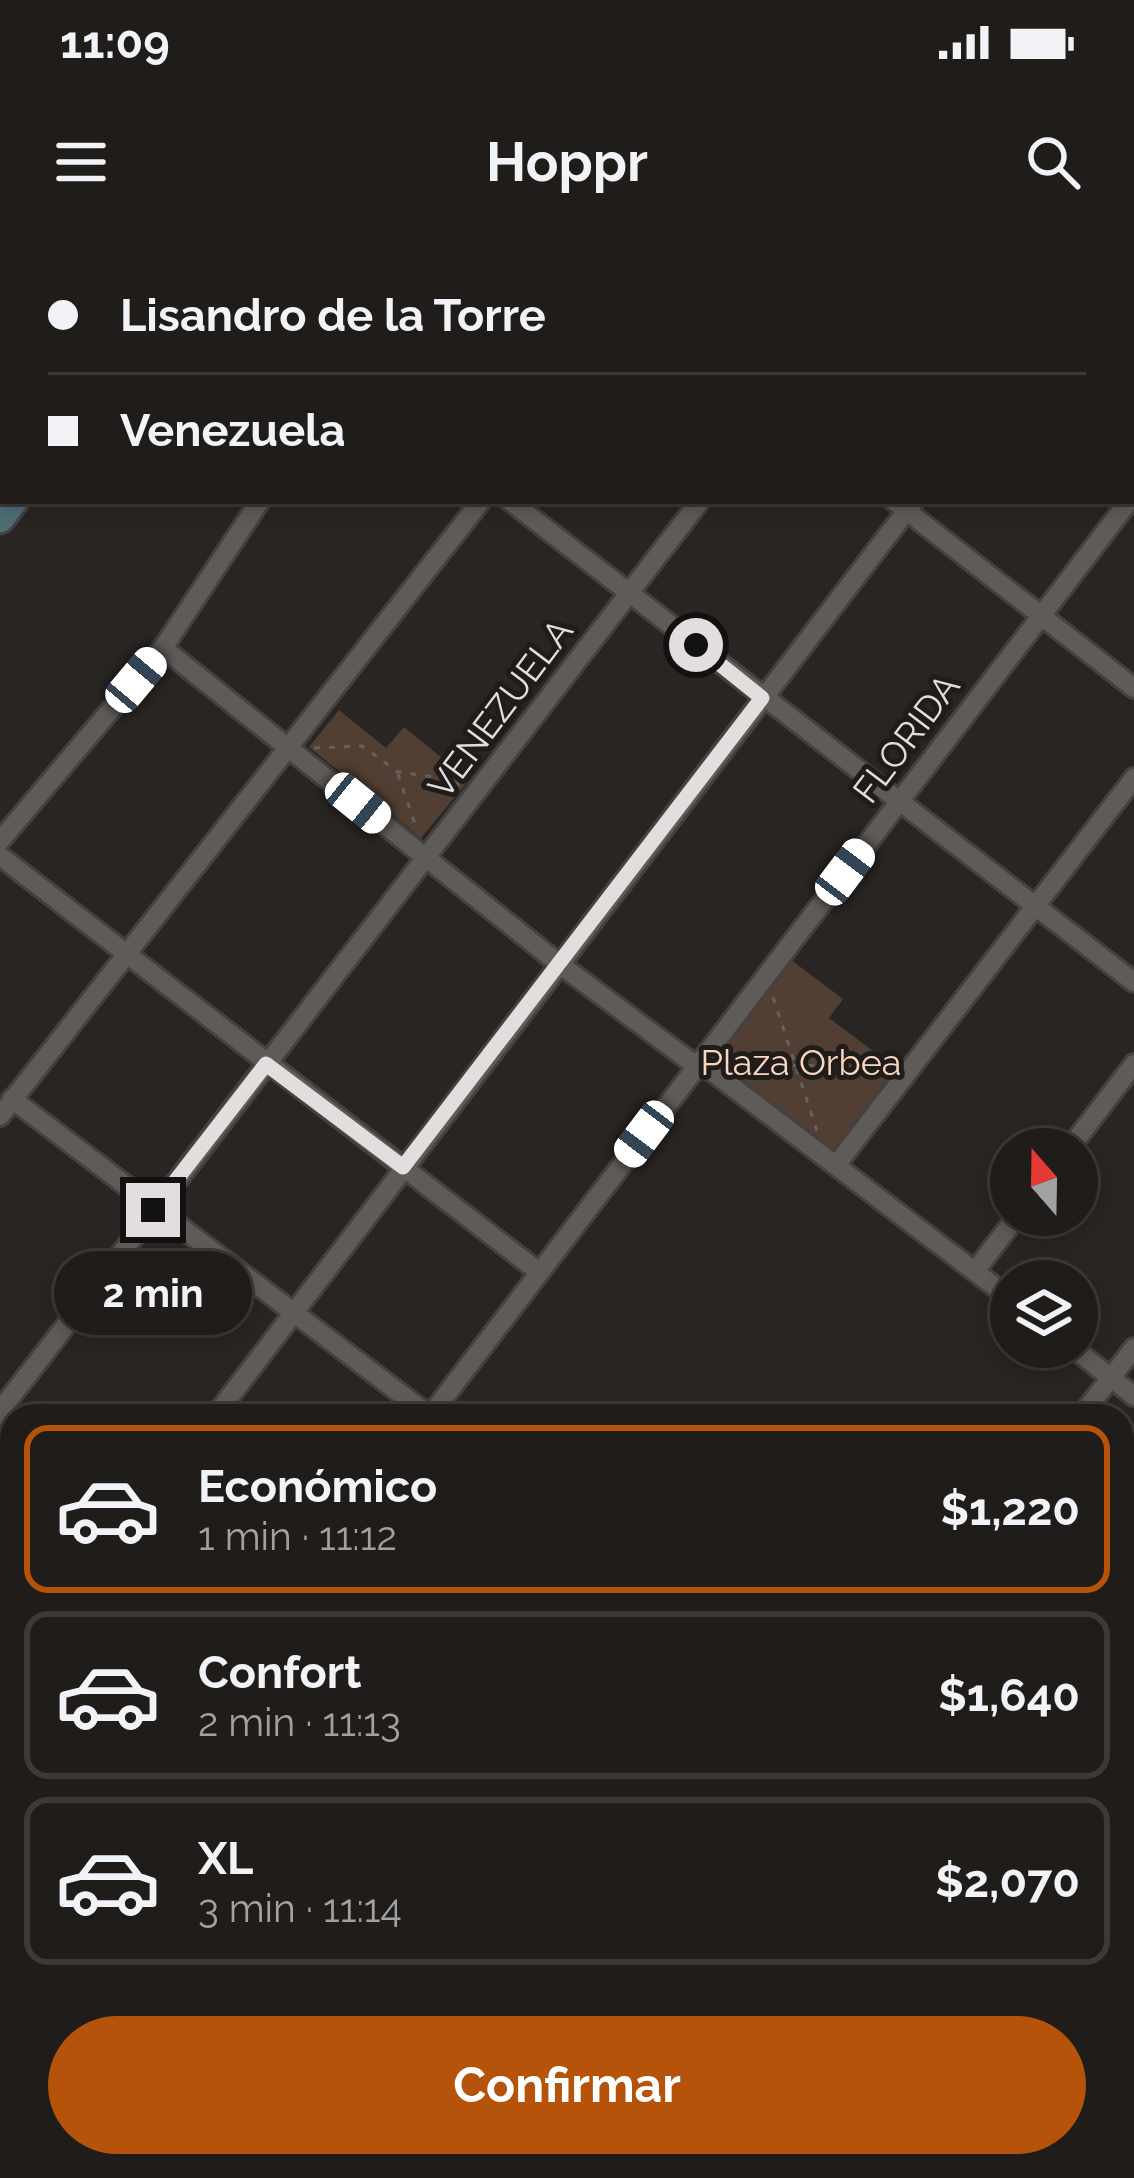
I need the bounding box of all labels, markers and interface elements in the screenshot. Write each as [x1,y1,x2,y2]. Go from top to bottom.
text: 11:09 [60,16,170,69]
icon: menu [48,129,114,195]
icon: search [1020,129,1086,195]
text: Hoppr [486,130,648,194]
text: Lisandro de la Torre [120,289,546,342]
text: Venezuela [120,404,345,457]
street label: VENEZUELA [419,610,581,806]
route start [669,618,723,672]
car [99,641,173,719]
street label: FLORIDA [844,666,968,810]
car [319,766,397,840]
car [809,832,881,912]
park label: Plaza Orbea [701,1041,901,1083]
car [608,1094,680,1174]
north arrow [990,1128,1098,1236]
map controls [990,1128,1098,1368]
route end [126,1183,180,1237]
callout: 2 min [54,1252,252,1336]
button: layers [990,1260,1098,1368]
text: 2 min [102,1270,204,1316]
icon: car [54,1455,162,1563]
text: Económico [198,1460,437,1513]
text: $1,220 [940,1483,1080,1536]
text: 1 min · 11:12 [198,1513,397,1559]
icon: car [54,1641,162,1749]
text: Confort [198,1646,361,1699]
text: $1,640 [938,1669,1080,1722]
text: 2 min · 11:13 [198,1699,401,1745]
icon: car [54,1827,162,1935]
text: XL [198,1832,253,1885]
text: $2,070 [935,1855,1080,1908]
text: 3 min · 11:14 [198,1885,402,1931]
button: Confirmar [48,2016,1086,2154]

